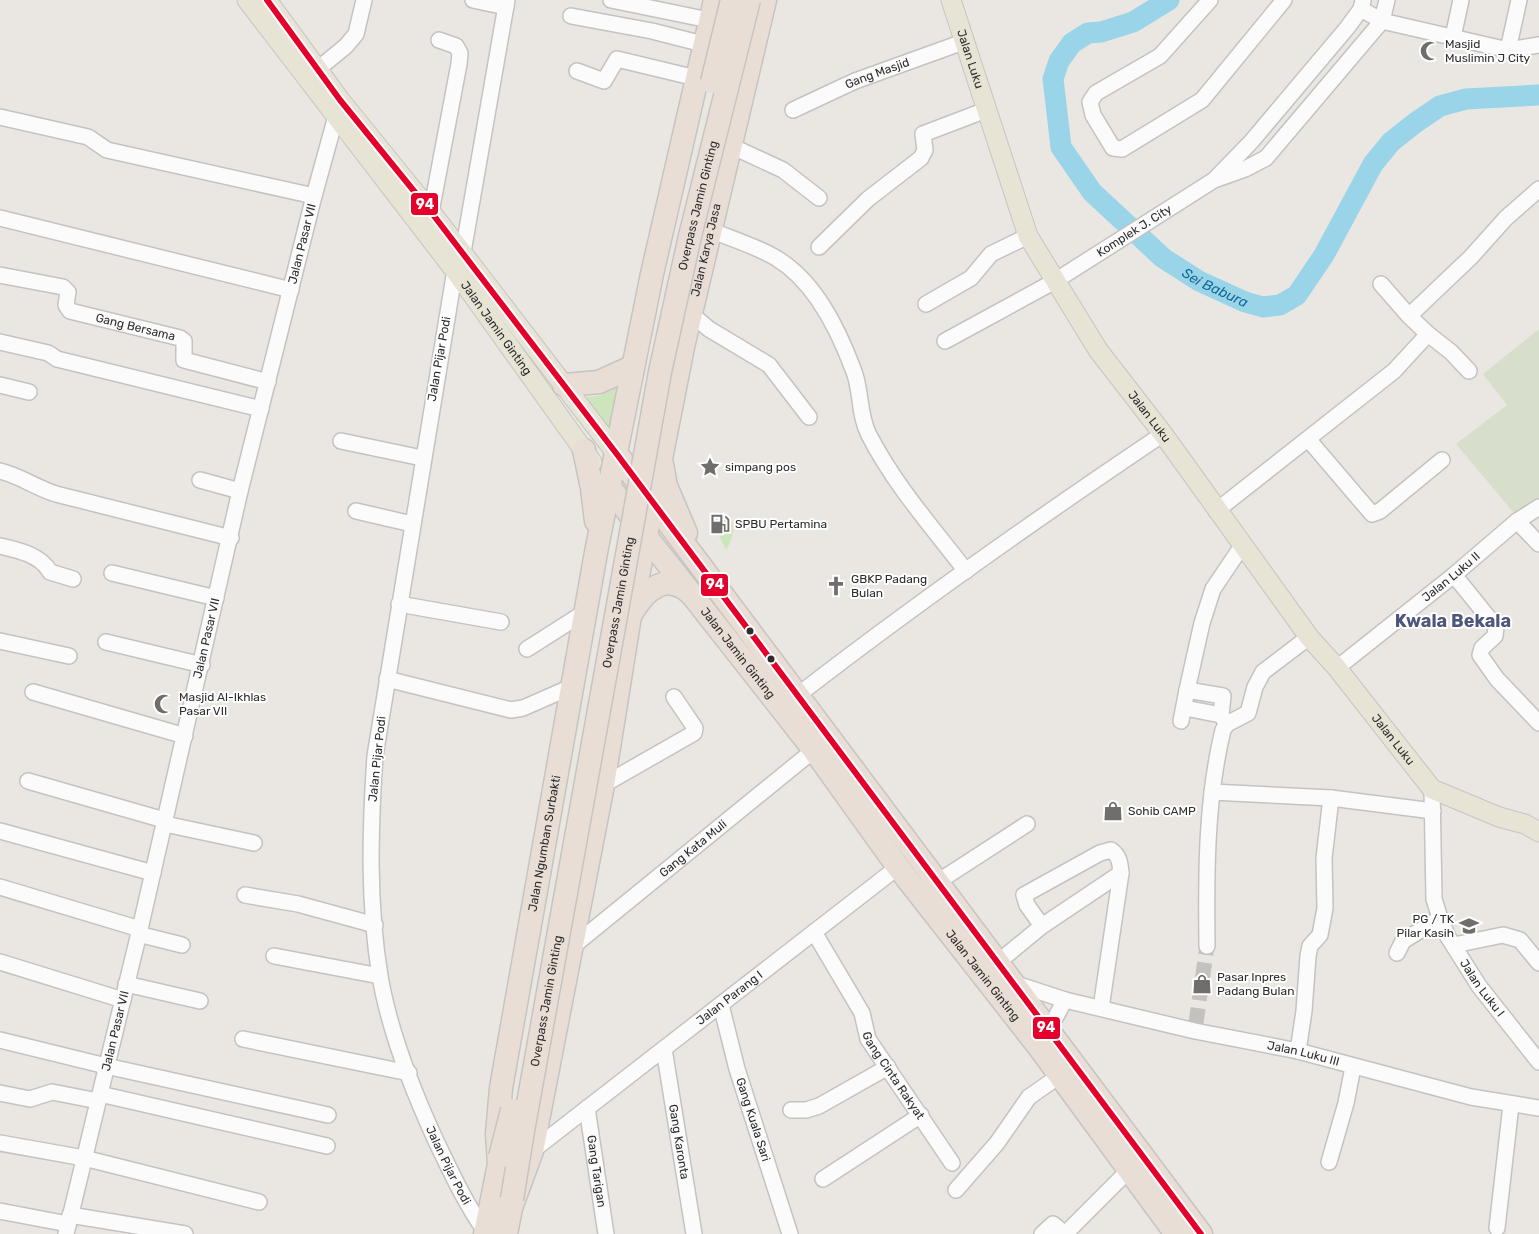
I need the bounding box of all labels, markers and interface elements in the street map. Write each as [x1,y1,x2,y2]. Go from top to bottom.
street label: Jalan Luku [954,28,986,90]
place label: Masjid Muslimin J City [1445,37,1531,65]
mosque icon: Masjid Muslimin J City [1419,40,1441,62]
street label: Gang Masjid [843,55,911,92]
street label: Overpass Jamin Ginting [676,139,721,272]
line badge: 94 [410,192,439,216]
text: 94 [416,196,435,213]
street label: Jalan Pasar VII [285,202,319,285]
street label: Jalan Karya Jasa [688,202,724,298]
street label: Komplek J. City [1094,202,1174,260]
water label: Sei Babura [1179,264,1251,311]
street label: Jalan Jamin Ginting [458,278,535,378]
street label: Gang Bersama [94,311,177,344]
street label: Jalan Pijar Podi [425,315,453,403]
street label: Jalan Luku [1125,388,1174,445]
place icon: simpang pos [699,456,721,478]
place label: simpang pos [725,460,796,474]
fuel station icon: SPBU Pertamina [709,513,731,535]
place label: SPBU Pertamina [735,517,827,531]
street label: Overpass Jamin Ginting [600,536,637,669]
street label: Jalan Luku II [1419,549,1483,605]
place label: GBKP Padang Bulan [851,572,927,600]
line badge: 94 [700,573,729,597]
church icon: GBKP Padang Bulan [825,575,847,597]
text: 94 [706,576,725,593]
street label: Jalan Pasar VII [190,597,222,680]
street label: Jalan Jamin Ginting [698,605,778,702]
district label: Kwala Bekala [1395,610,1511,632]
unlabelled marker [745,626,755,636]
unlabelled marker [766,654,776,664]
place label: Masjid Al-Ikhlas Pasar VII [179,690,266,718]
mosque icon: Masjid Al-Ikhlas Pasar VII [153,693,175,715]
street label: Jalan Luku [1369,711,1418,768]
street label: Jalan Pijar Podi [366,715,388,802]
street label: Jalan Ngumban Surbakti [525,774,563,913]
shop icon: Sohib CAMP [1102,800,1124,822]
place label: Sohib CAMP [1128,804,1196,818]
street label: Gang Kata Muli [656,817,730,880]
place label: PG / TK Pilar Kasih [1397,912,1455,940]
school or university icon: PG / TK Pilar Kasih [1458,915,1480,937]
street label: Jalan Jamin Ginting [943,927,1023,1024]
street label: Overpass Jamin Ginting [528,934,565,1068]
street label: Jalan Luku I [1457,957,1508,1020]
street label: Jalan Parang I [694,968,765,1028]
place label: Pasar Inpres Padang Bulan [1217,970,1294,998]
shop icon: Pasar Inpres Padang Bulan [1191,973,1213,995]
street label: Jalan Pasar VII [99,989,132,1073]
line badge: 94 [1032,1016,1061,1040]
text: 94 [1037,1019,1056,1036]
street label: Gang Cinta Rakyat [860,1030,928,1122]
street label: Jalan Luku III [1266,1038,1341,1069]
street label: Gang Kuala Sari [733,1076,773,1163]
street label: Gang Karonta [666,1103,692,1180]
street label: Jalan Pijar Podi [423,1124,474,1207]
street label: Gang Tarigan [584,1134,609,1208]

